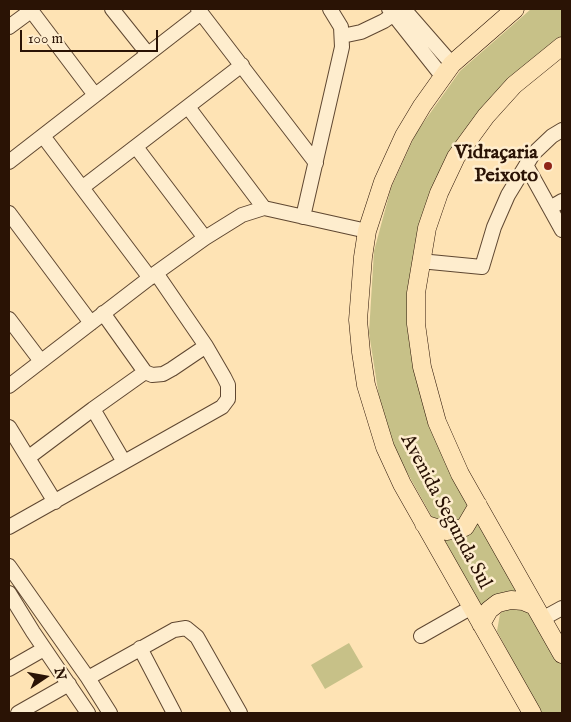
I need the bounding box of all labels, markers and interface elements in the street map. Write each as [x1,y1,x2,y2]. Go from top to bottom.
scale bar [22,20,160,52]
text: 100 m [28,29,63,48]
place label: Vidraçaria Peixoto [454,142,538,189]
marker: Vidraçaria Peixoto [542,160,554,172]
street label: Avenida Segunda Sul [394,431,496,593]
north arrow [20,652,70,702]
text: N [50,666,70,682]

